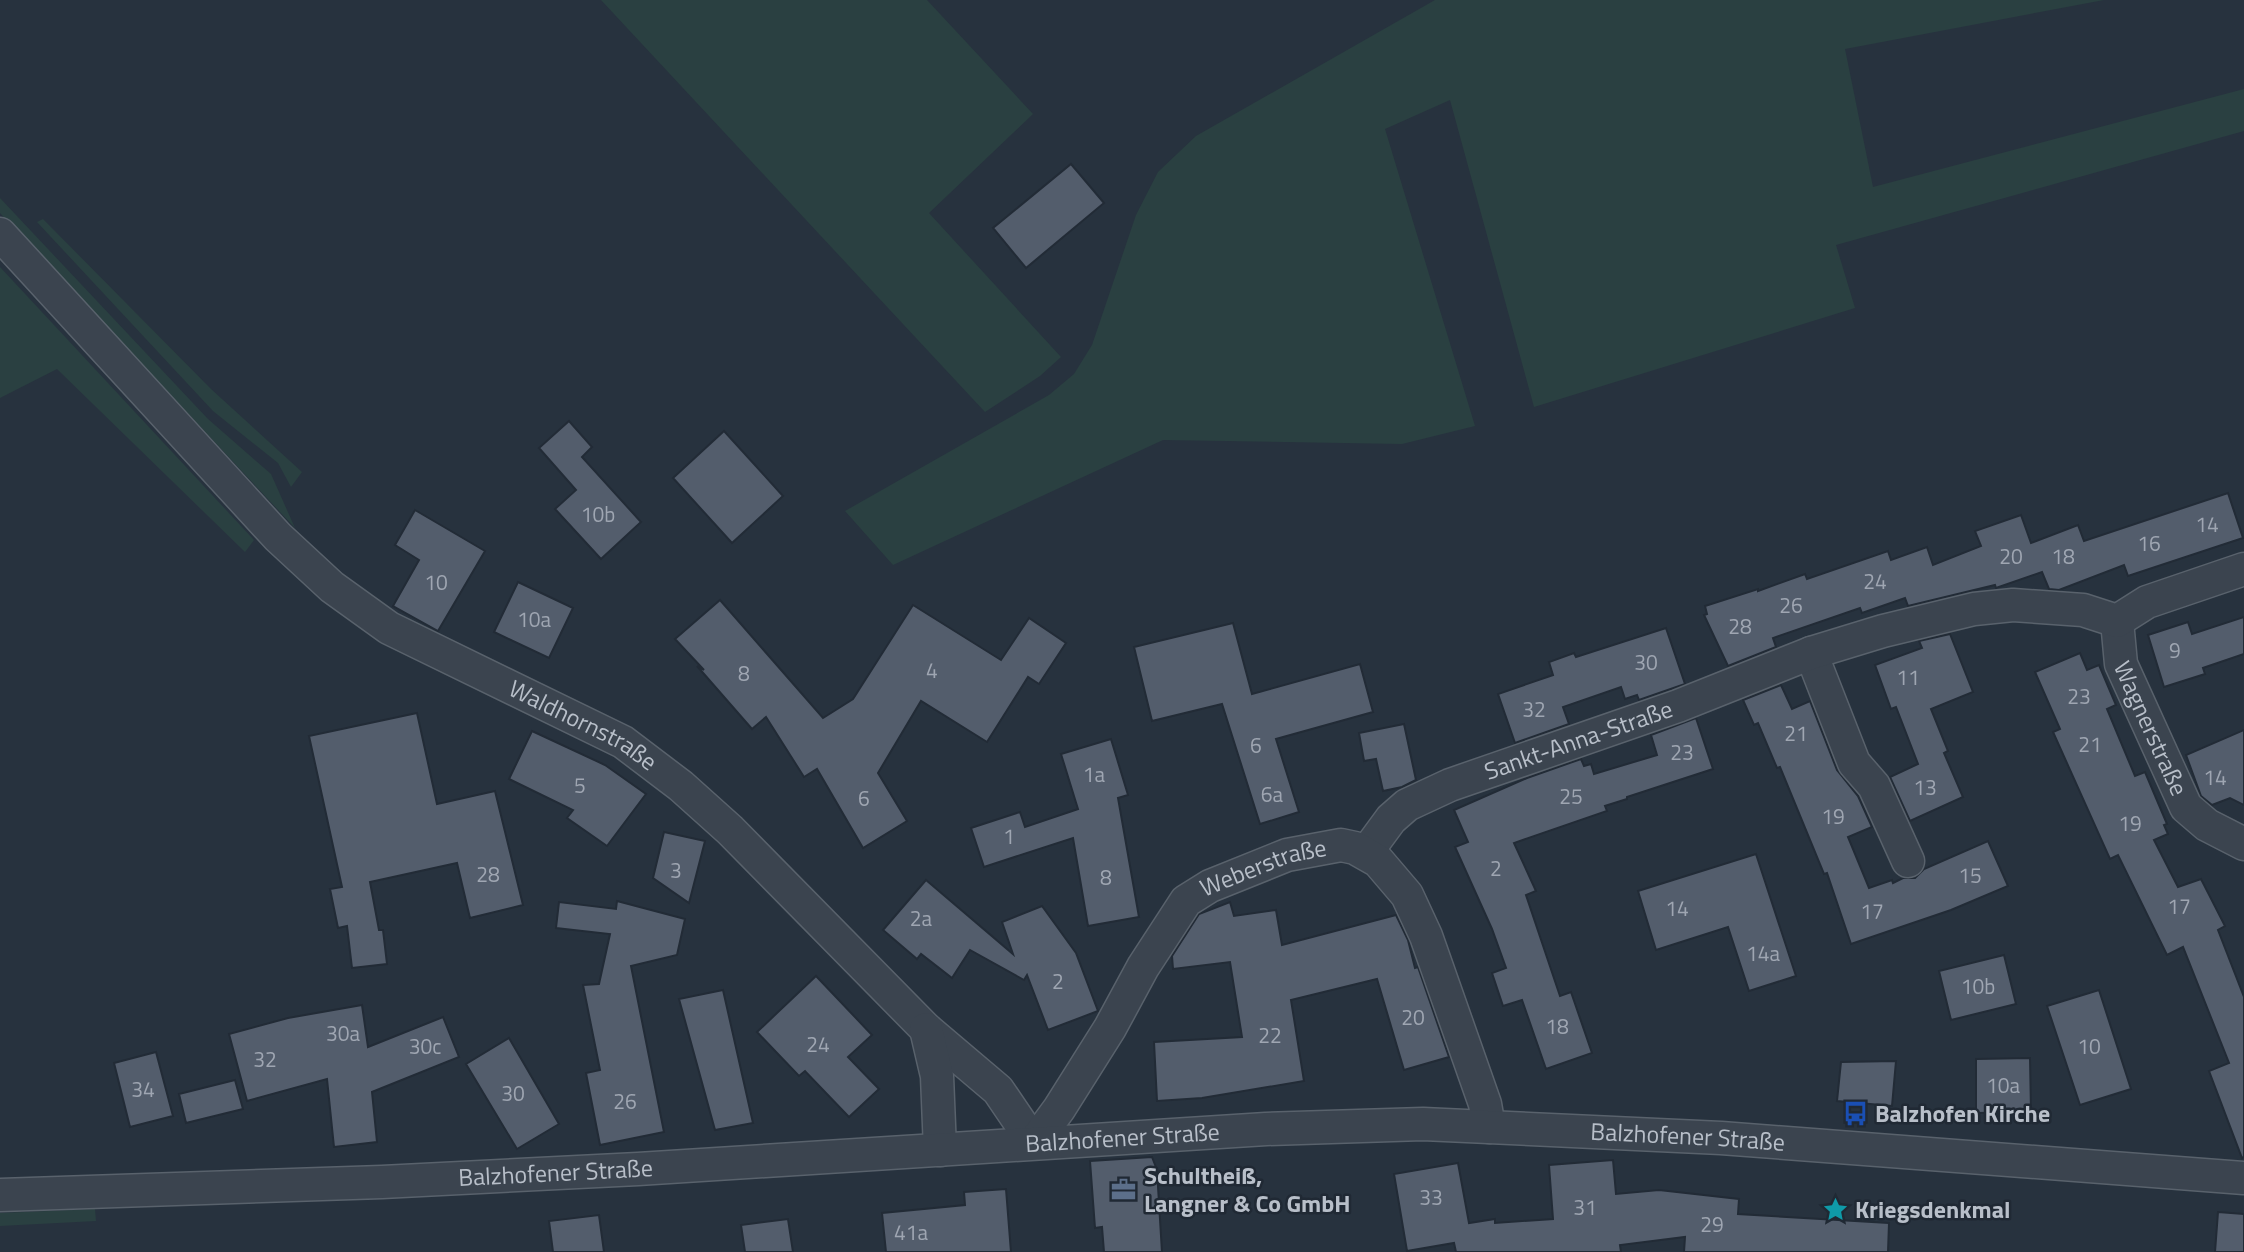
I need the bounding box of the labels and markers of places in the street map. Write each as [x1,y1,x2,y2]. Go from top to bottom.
place label: Balzhofen Kirche [1875,1095,2050,1131]
bus stop icon: Balzhofen Kirche [1841,1100,1869,1128]
place label: Schultheiß, Langner & Co GmbH [1144,1157,1350,1221]
office icon: Schultheiß, Langner & Co GmbH [1110,1176,1138,1204]
place label: Kriegsdenkmal [1855,1191,2011,1227]
place icon: Kriegsdenkmal [1821,1196,1849,1224]

